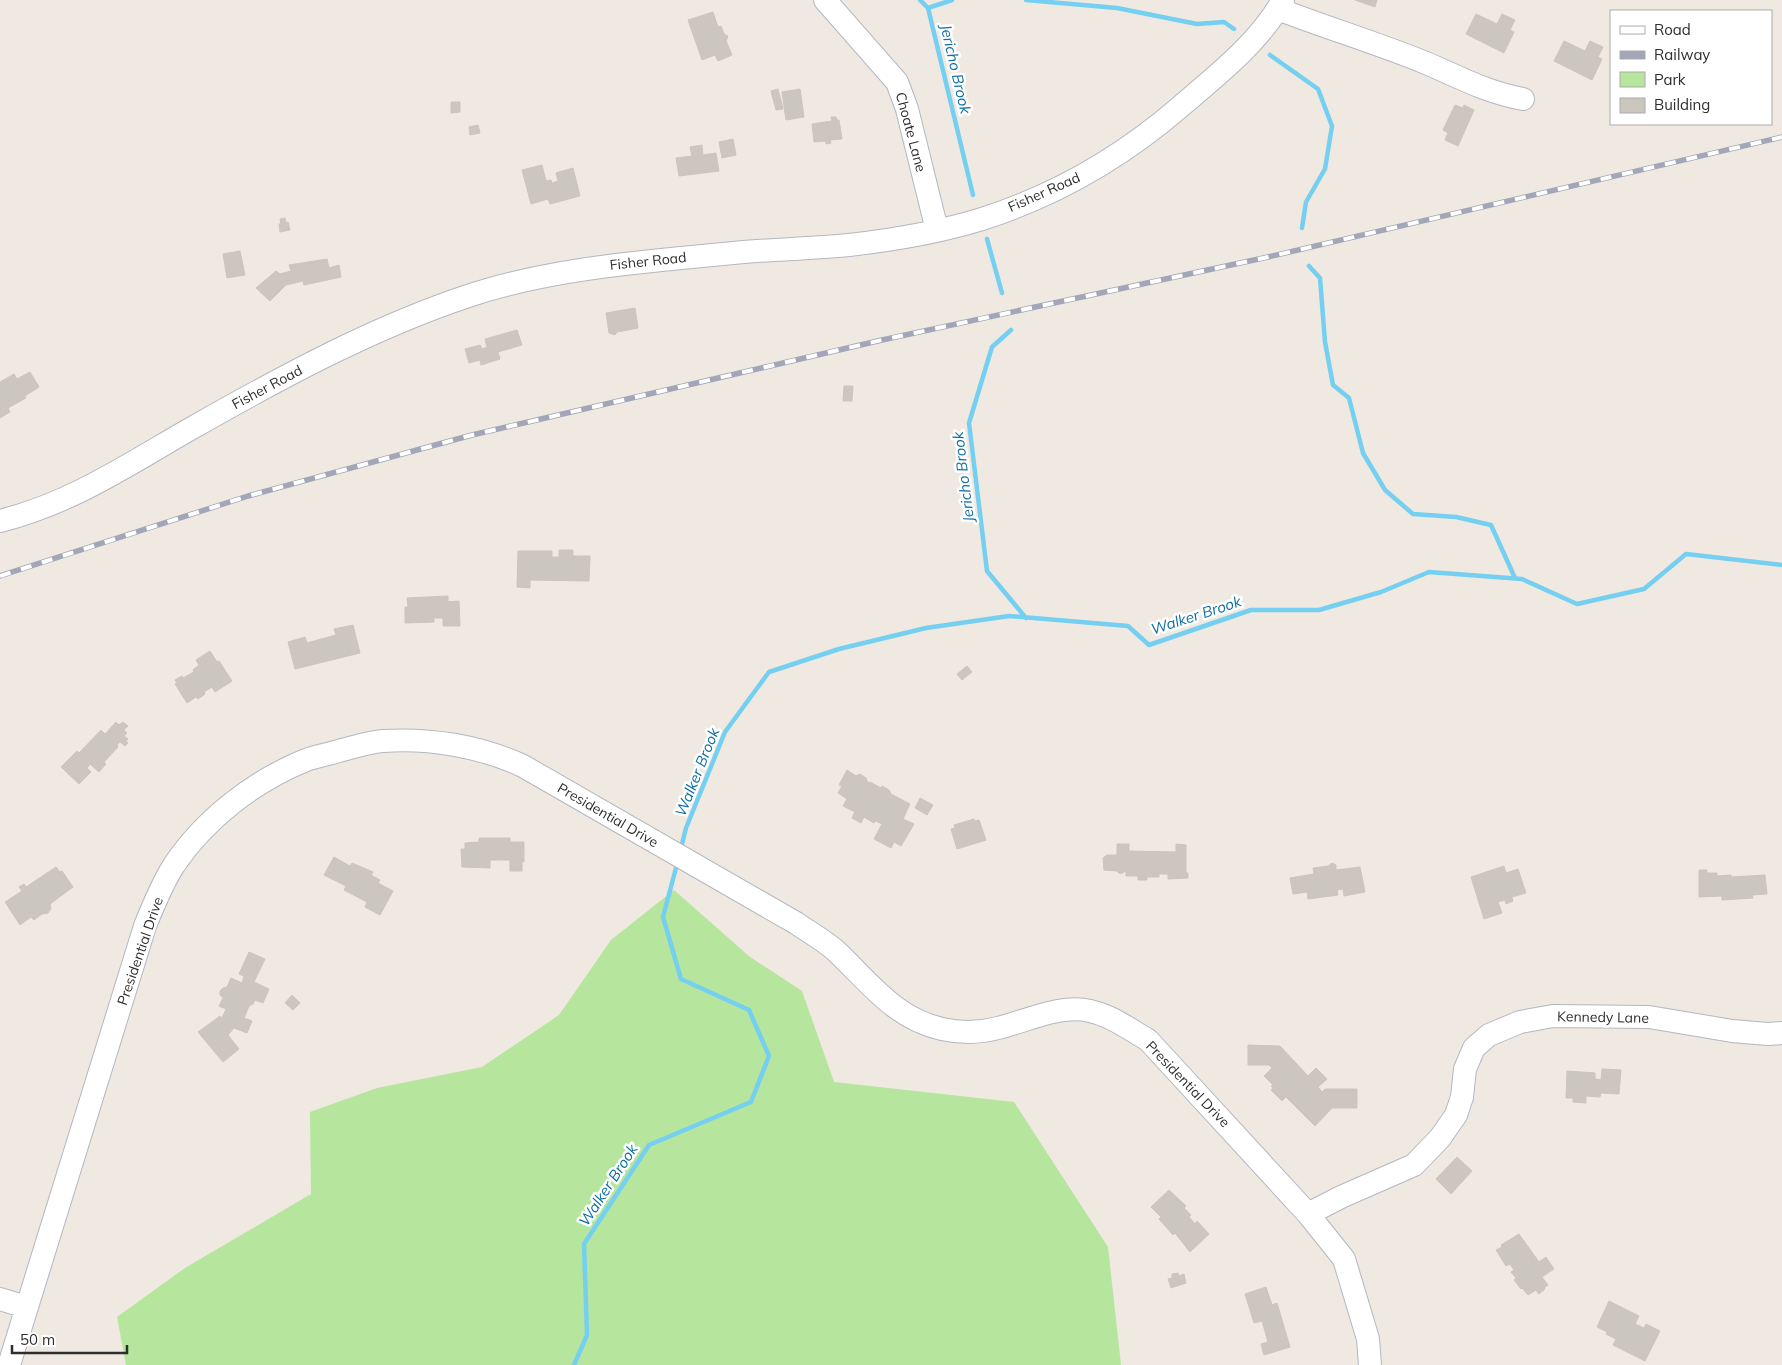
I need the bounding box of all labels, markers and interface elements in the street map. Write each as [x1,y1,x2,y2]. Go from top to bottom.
legend [1610,10,1772,125]
water label: Jericho Brook [936,20,976,117]
text: Road [1654,20,1691,39]
text: Railway [1654,45,1710,64]
text: Park [1654,70,1686,89]
street label: Choate Lane [892,90,930,174]
text: Building [1654,95,1710,114]
street label: Fisher Road [1005,168,1083,216]
street label: Fisher Road [609,248,687,274]
street label: Fisher Road [229,361,305,413]
water label: Jericho Brook [948,429,978,525]
water label: Walker Brook [1148,591,1245,639]
water label: Walker Brook [671,724,724,819]
street label: Presidential Drive [554,779,662,851]
street label: Presidential Drive [113,894,167,1008]
street label: Kennedy Lane [1557,1007,1649,1027]
street label: Presidential Drive [1142,1037,1234,1131]
water label: Walker Brook [574,1139,642,1230]
scale bar [12,1322,128,1354]
text: 50 m [20,1330,55,1349]

